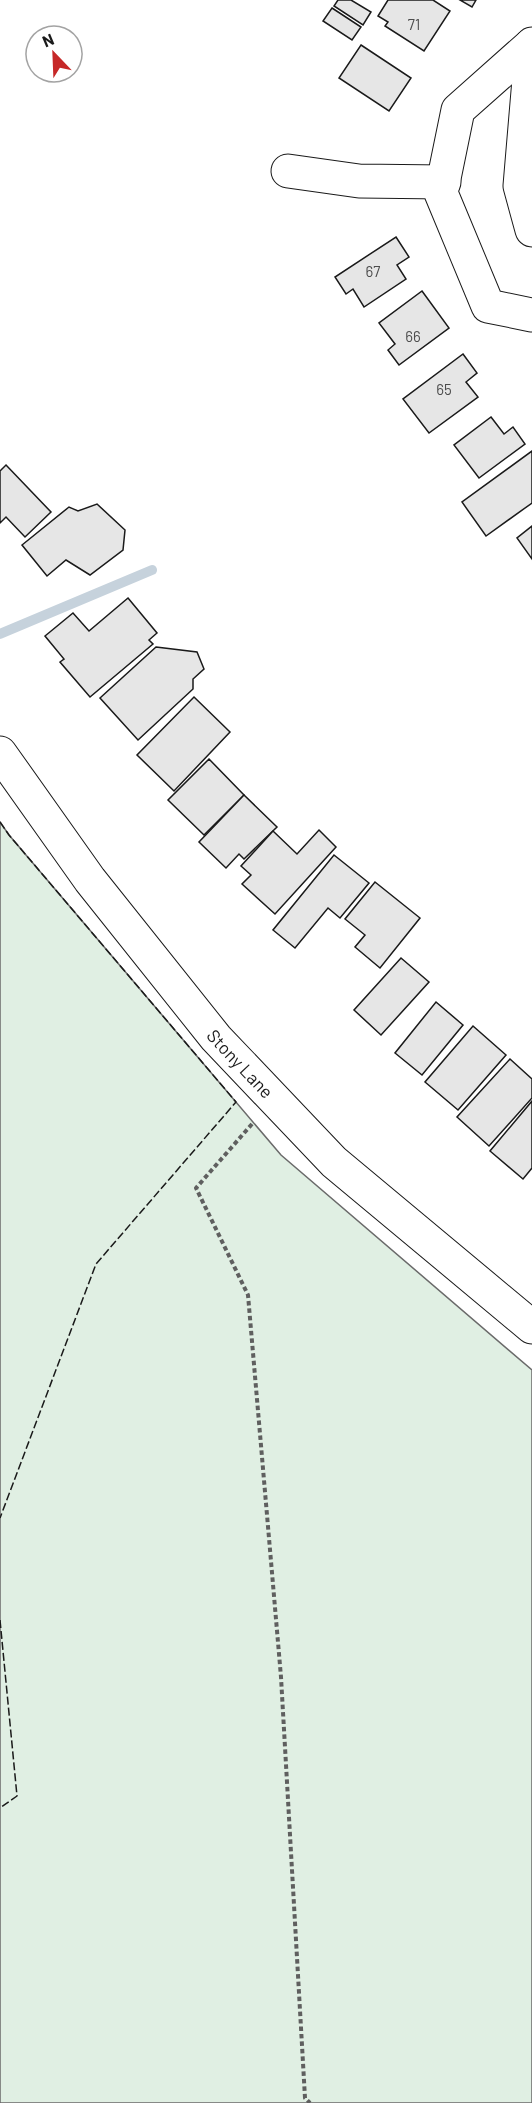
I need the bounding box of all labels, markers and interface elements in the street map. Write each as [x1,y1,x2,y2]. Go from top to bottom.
house number: 71 [408,15,420,33]
north arrow [24,24,84,84]
text: N [39,29,57,51]
house number: 67 [366,262,380,280]
house number: 66 [405,327,421,345]
house number: 65 [436,380,452,398]
street label: Stony Lane [202,1025,278,1103]

